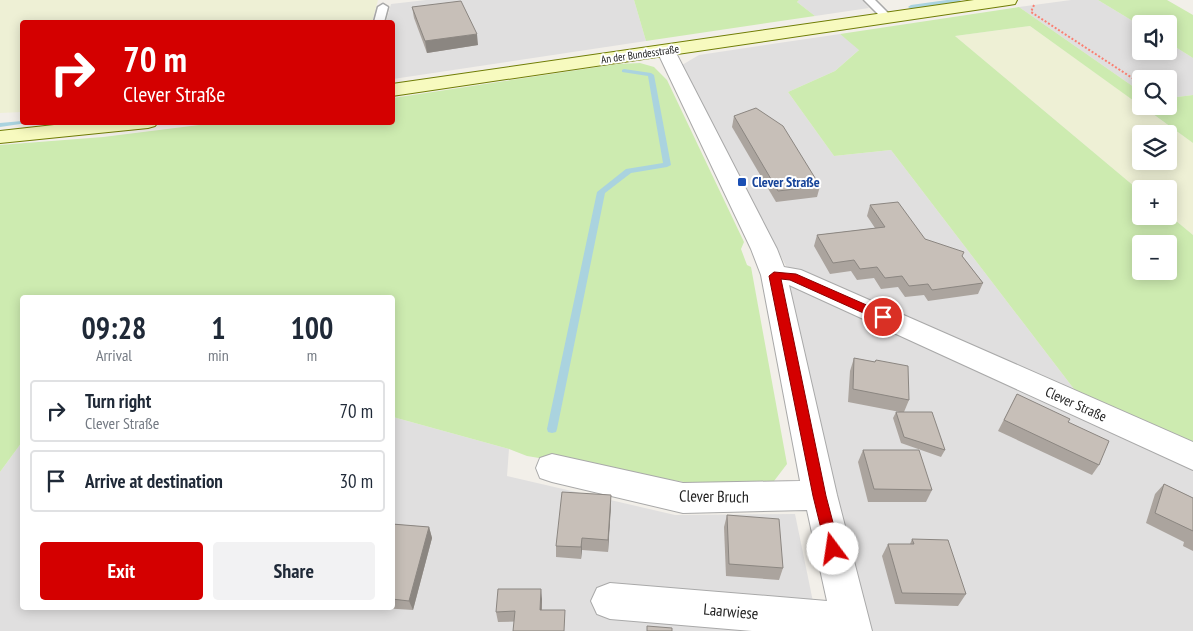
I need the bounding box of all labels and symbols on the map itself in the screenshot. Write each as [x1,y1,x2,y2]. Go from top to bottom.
street label: An der Bundesstraße [600,42,680,66]
place label: Clever Straße [752,173,820,191]
marker: Clever Straße [736,176,748,188]
pin [862,296,904,338]
street label: Clever Straße [1043,383,1110,426]
street label: Clever Bruch [679,485,749,507]
position arrow [806,522,858,574]
street label: Laarwiese [703,599,759,623]

